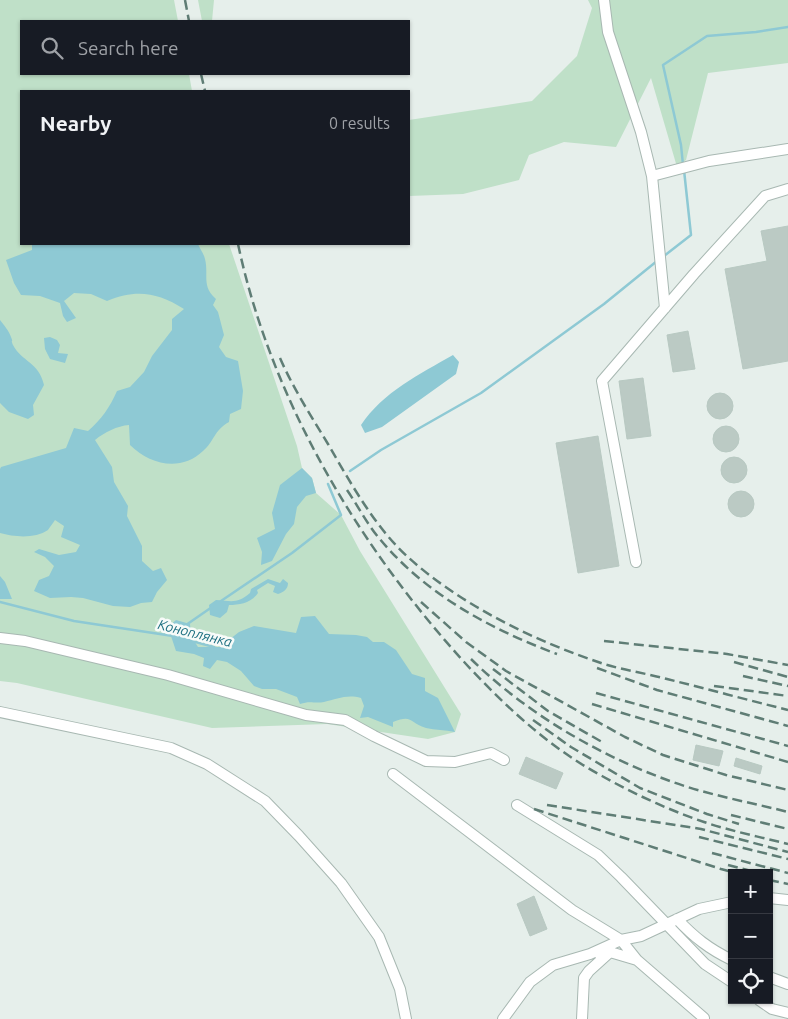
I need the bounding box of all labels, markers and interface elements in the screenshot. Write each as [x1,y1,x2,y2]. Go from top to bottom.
search box [20,20,410,75]
icon: search [38,34,66,62]
text: Search here [78,37,178,59]
text: Nearby [40,111,111,135]
text: 0 results [329,114,390,132]
water label: Коноплянка [156,616,234,650]
map controls [728,869,773,1004]
button: + [728,869,773,914]
button: − [728,914,773,959]
button: locate [728,959,773,1004]

